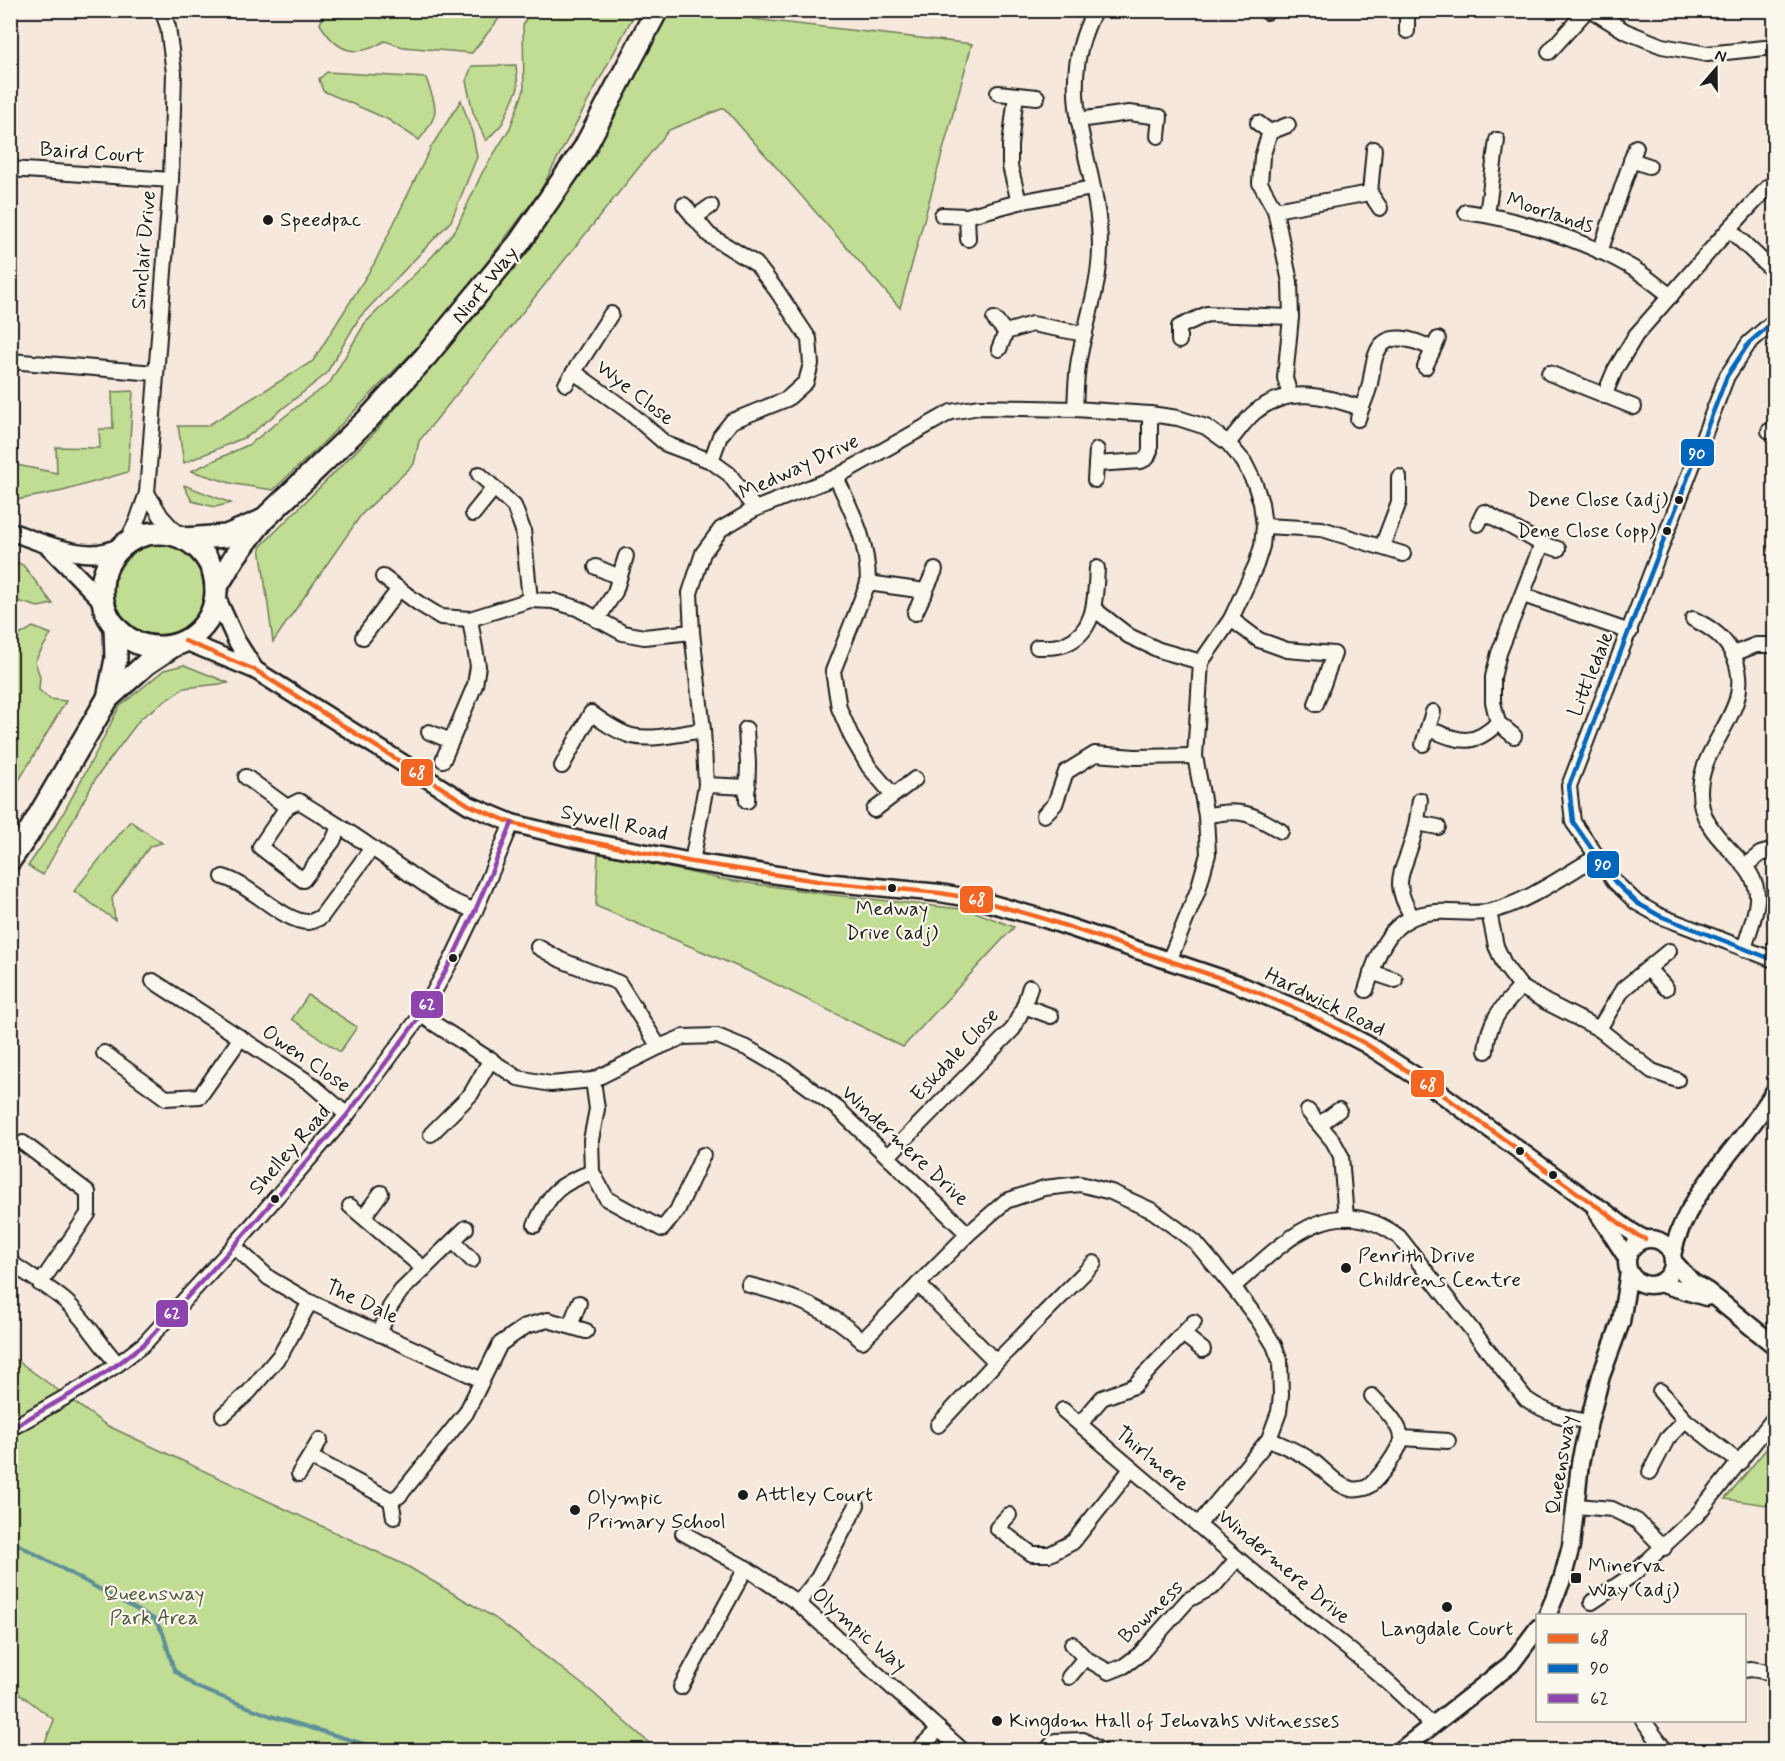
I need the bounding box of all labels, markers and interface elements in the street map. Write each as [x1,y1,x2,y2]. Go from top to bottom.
north arrow [1686,39,1746,99]
text: N [1712,45,1729,68]
street label: Baird Court [39,135,145,171]
street label: Moorlands [1503,186,1597,240]
street label: Sinclair Drive [125,189,163,311]
place label: Speedpac [280,206,362,234]
marker: Speedpac [261,213,275,227]
street label: Niort Way [445,240,525,330]
street label: Wye Close [590,354,680,433]
street label: Medway Drive [735,427,863,507]
line badge: 90 [1680,438,1715,467]
text: 90 [1688,444,1706,465]
place label: Dene Close (adj) [1527,487,1668,514]
marker: Dene Close (adj) [1673,494,1685,506]
place label: Dene Close (opp) [1517,518,1656,545]
marker: Dene Close (opp) [1661,525,1673,537]
street label: Littledale [1561,627,1621,721]
line badge: 68 [400,758,434,787]
text: 68 [409,763,426,784]
street label: Sywell Road [558,798,670,848]
line badge: 90 [1586,850,1620,879]
text: 90 [1594,855,1612,876]
marker: Medway Drive (adj) [886,882,898,894]
line badge: 68 [959,885,994,914]
text: 68 [969,890,986,911]
place label: Medway Drive (adj) [846,896,938,947]
unlabelled marker [447,952,459,964]
street label: Hardwick Road [1260,961,1390,1043]
line badge: 62 [410,990,444,1019]
text: 62 [419,995,435,1016]
street label: Eskdale Close [904,1002,1006,1108]
street label: Owen Close [256,1018,356,1100]
line badge: 68 [1410,1069,1445,1098]
text: 68 [1420,1075,1437,1096]
street label: Windermere Drive [835,1079,975,1213]
street label: Shelley Road [243,1099,337,1201]
unlabelled marker [1514,1145,1526,1157]
unlabelled marker [1547,1169,1559,1181]
unlabelled marker [269,1193,281,1205]
place label: Penrith Drive Childrens Centre [1358,1242,1521,1294]
marker: Penrith Drive Childrens Centre [1339,1261,1353,1275]
street label: The Dale [321,1273,403,1331]
line badge: 62 [155,1299,189,1328]
text: 62 [164,1304,180,1325]
street label: Queensway [1539,1413,1583,1517]
street label: Thirlmere [1109,1420,1195,1498]
place label: Attley Court [755,1481,873,1509]
place label: Olympic Primary School [587,1484,726,1536]
marker: Attley Court [736,1488,750,1502]
marker: Olympic Primary School [568,1503,582,1517]
street label: Windermere Drive [1211,1503,1357,1631]
place label: Minerva Way (adj) [1588,1552,1680,1604]
marker: Minerva Way (adj) [1569,1571,1583,1585]
street label: Bowness [1112,1574,1190,1650]
park label: Queensway Park Area [104,1580,204,1632]
street label: Olympic Way [805,1581,913,1679]
marker: Langdale Court [1440,1600,1454,1614]
legend [1536,1614,1746,1722]
place label: Langdale Court [1381,1615,1513,1644]
text: 68 [1590,1627,1609,1651]
text: 90 [1590,1657,1609,1681]
text: 62 [1590,1687,1609,1711]
place label: Kingdom Hall of Jehovahs Witnesses [1009,1707,1339,1736]
marker: Kingdom Hall of Jehovahs Witnesses [990,1714,1004,1728]

